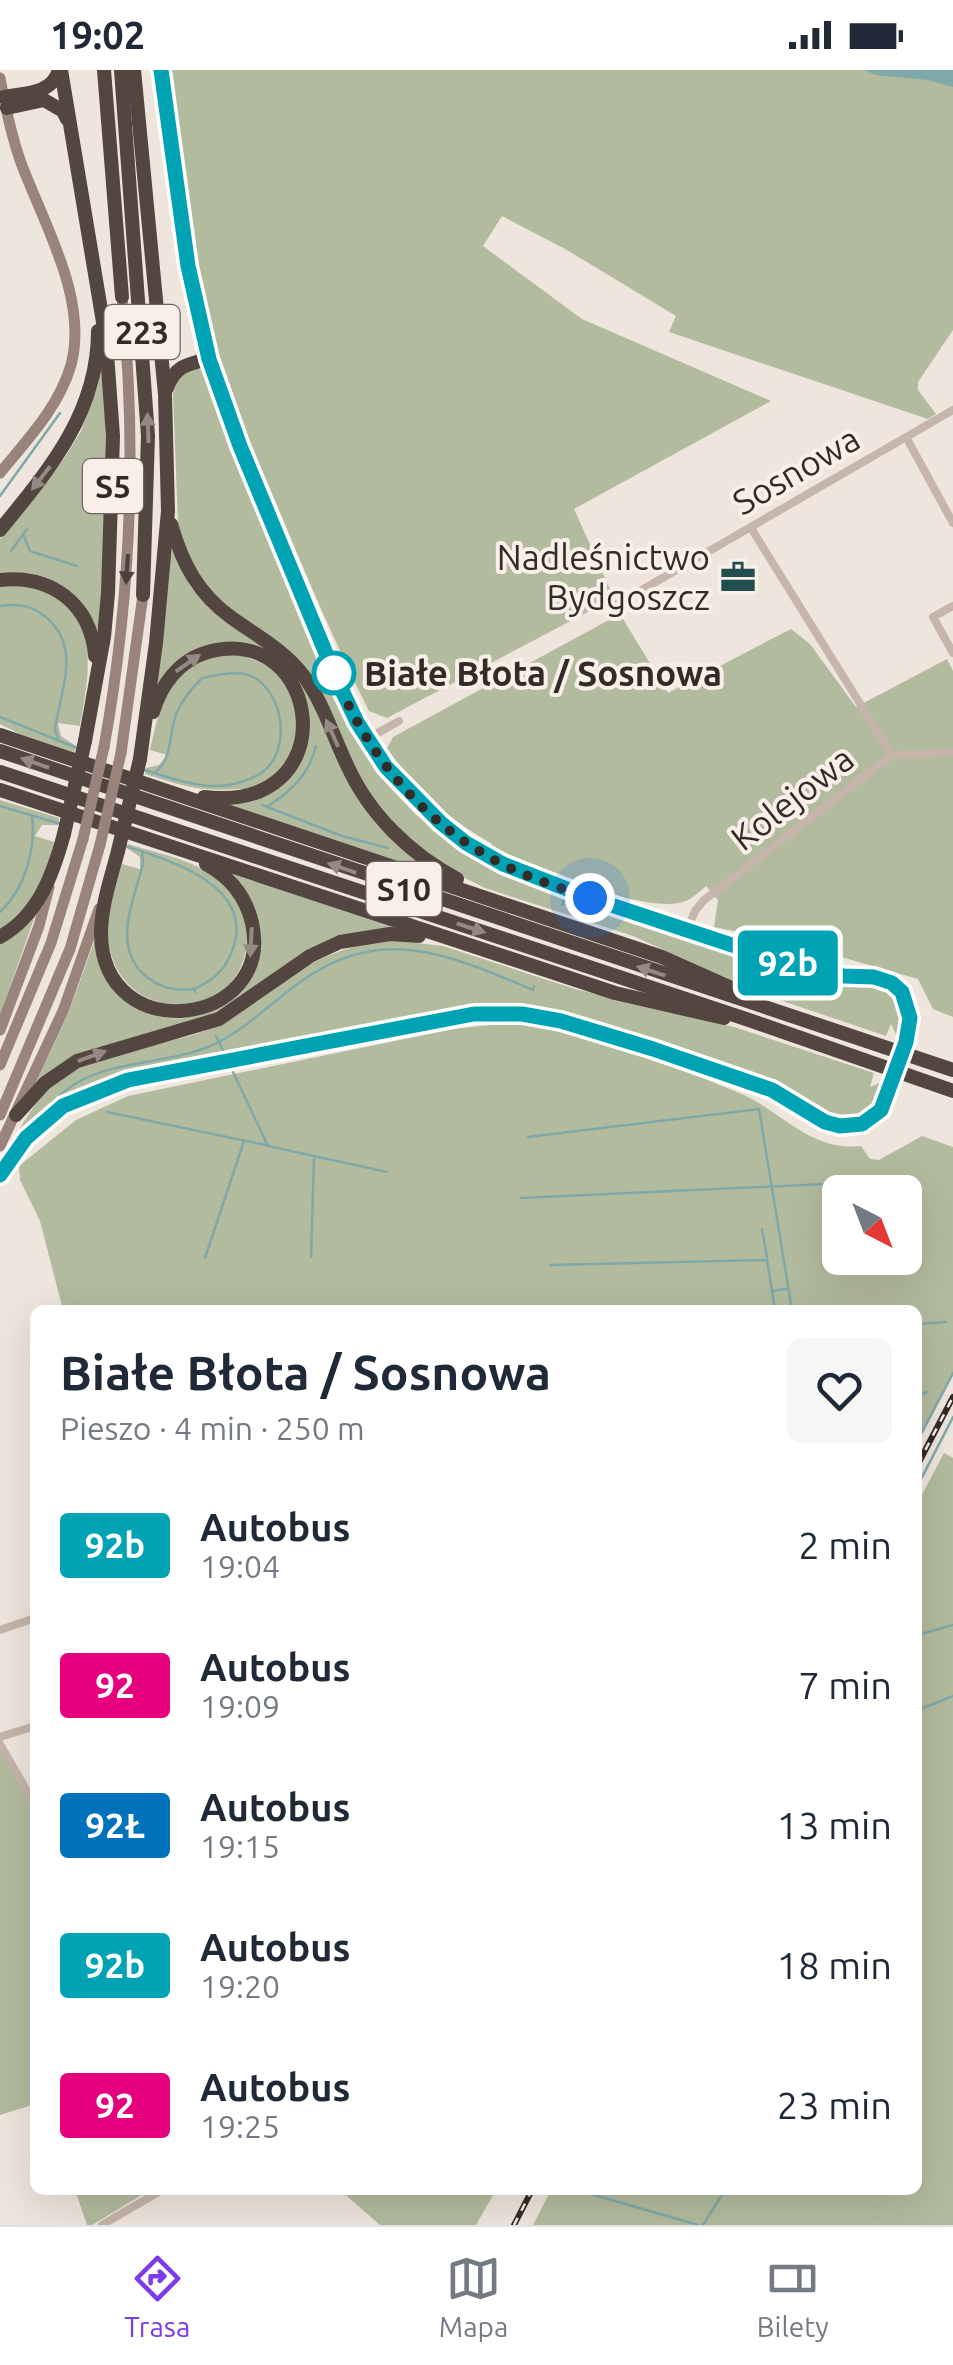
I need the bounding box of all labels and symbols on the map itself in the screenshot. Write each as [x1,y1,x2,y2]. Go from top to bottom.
road number: 223 [104,305,180,359]
one-way arrow [139,411,155,443]
street label: Sosnowa [726,418,866,522]
road number: S5 [83,459,143,513]
one-way arrow [31,465,52,491]
place label: Nadleśnictwo Bydgoszcz [497,537,710,617]
one-way arrow [119,554,135,586]
office icon: Nadleśnictwo Bydgoszcz [719,558,757,596]
marker: Białe Błota / Sosnowa [313,652,355,694]
place label: Białe Błota / Sosnowa [364,653,722,693]
one-way arrow [175,655,202,673]
one-way arrow [324,718,340,748]
street label: Kolejowa [723,738,861,858]
one-way arrow [19,754,49,769]
one-way arrow [327,859,357,874]
road number: S10 [366,862,442,916]
your location [565,873,615,923]
one-way arrow [457,922,487,937]
one-way arrow [243,927,259,958]
line badge: 92b [730,930,846,996]
one-way arrow [635,962,665,977]
one-way arrow [77,1048,107,1063]
north arrow [822,1175,922,1275]

